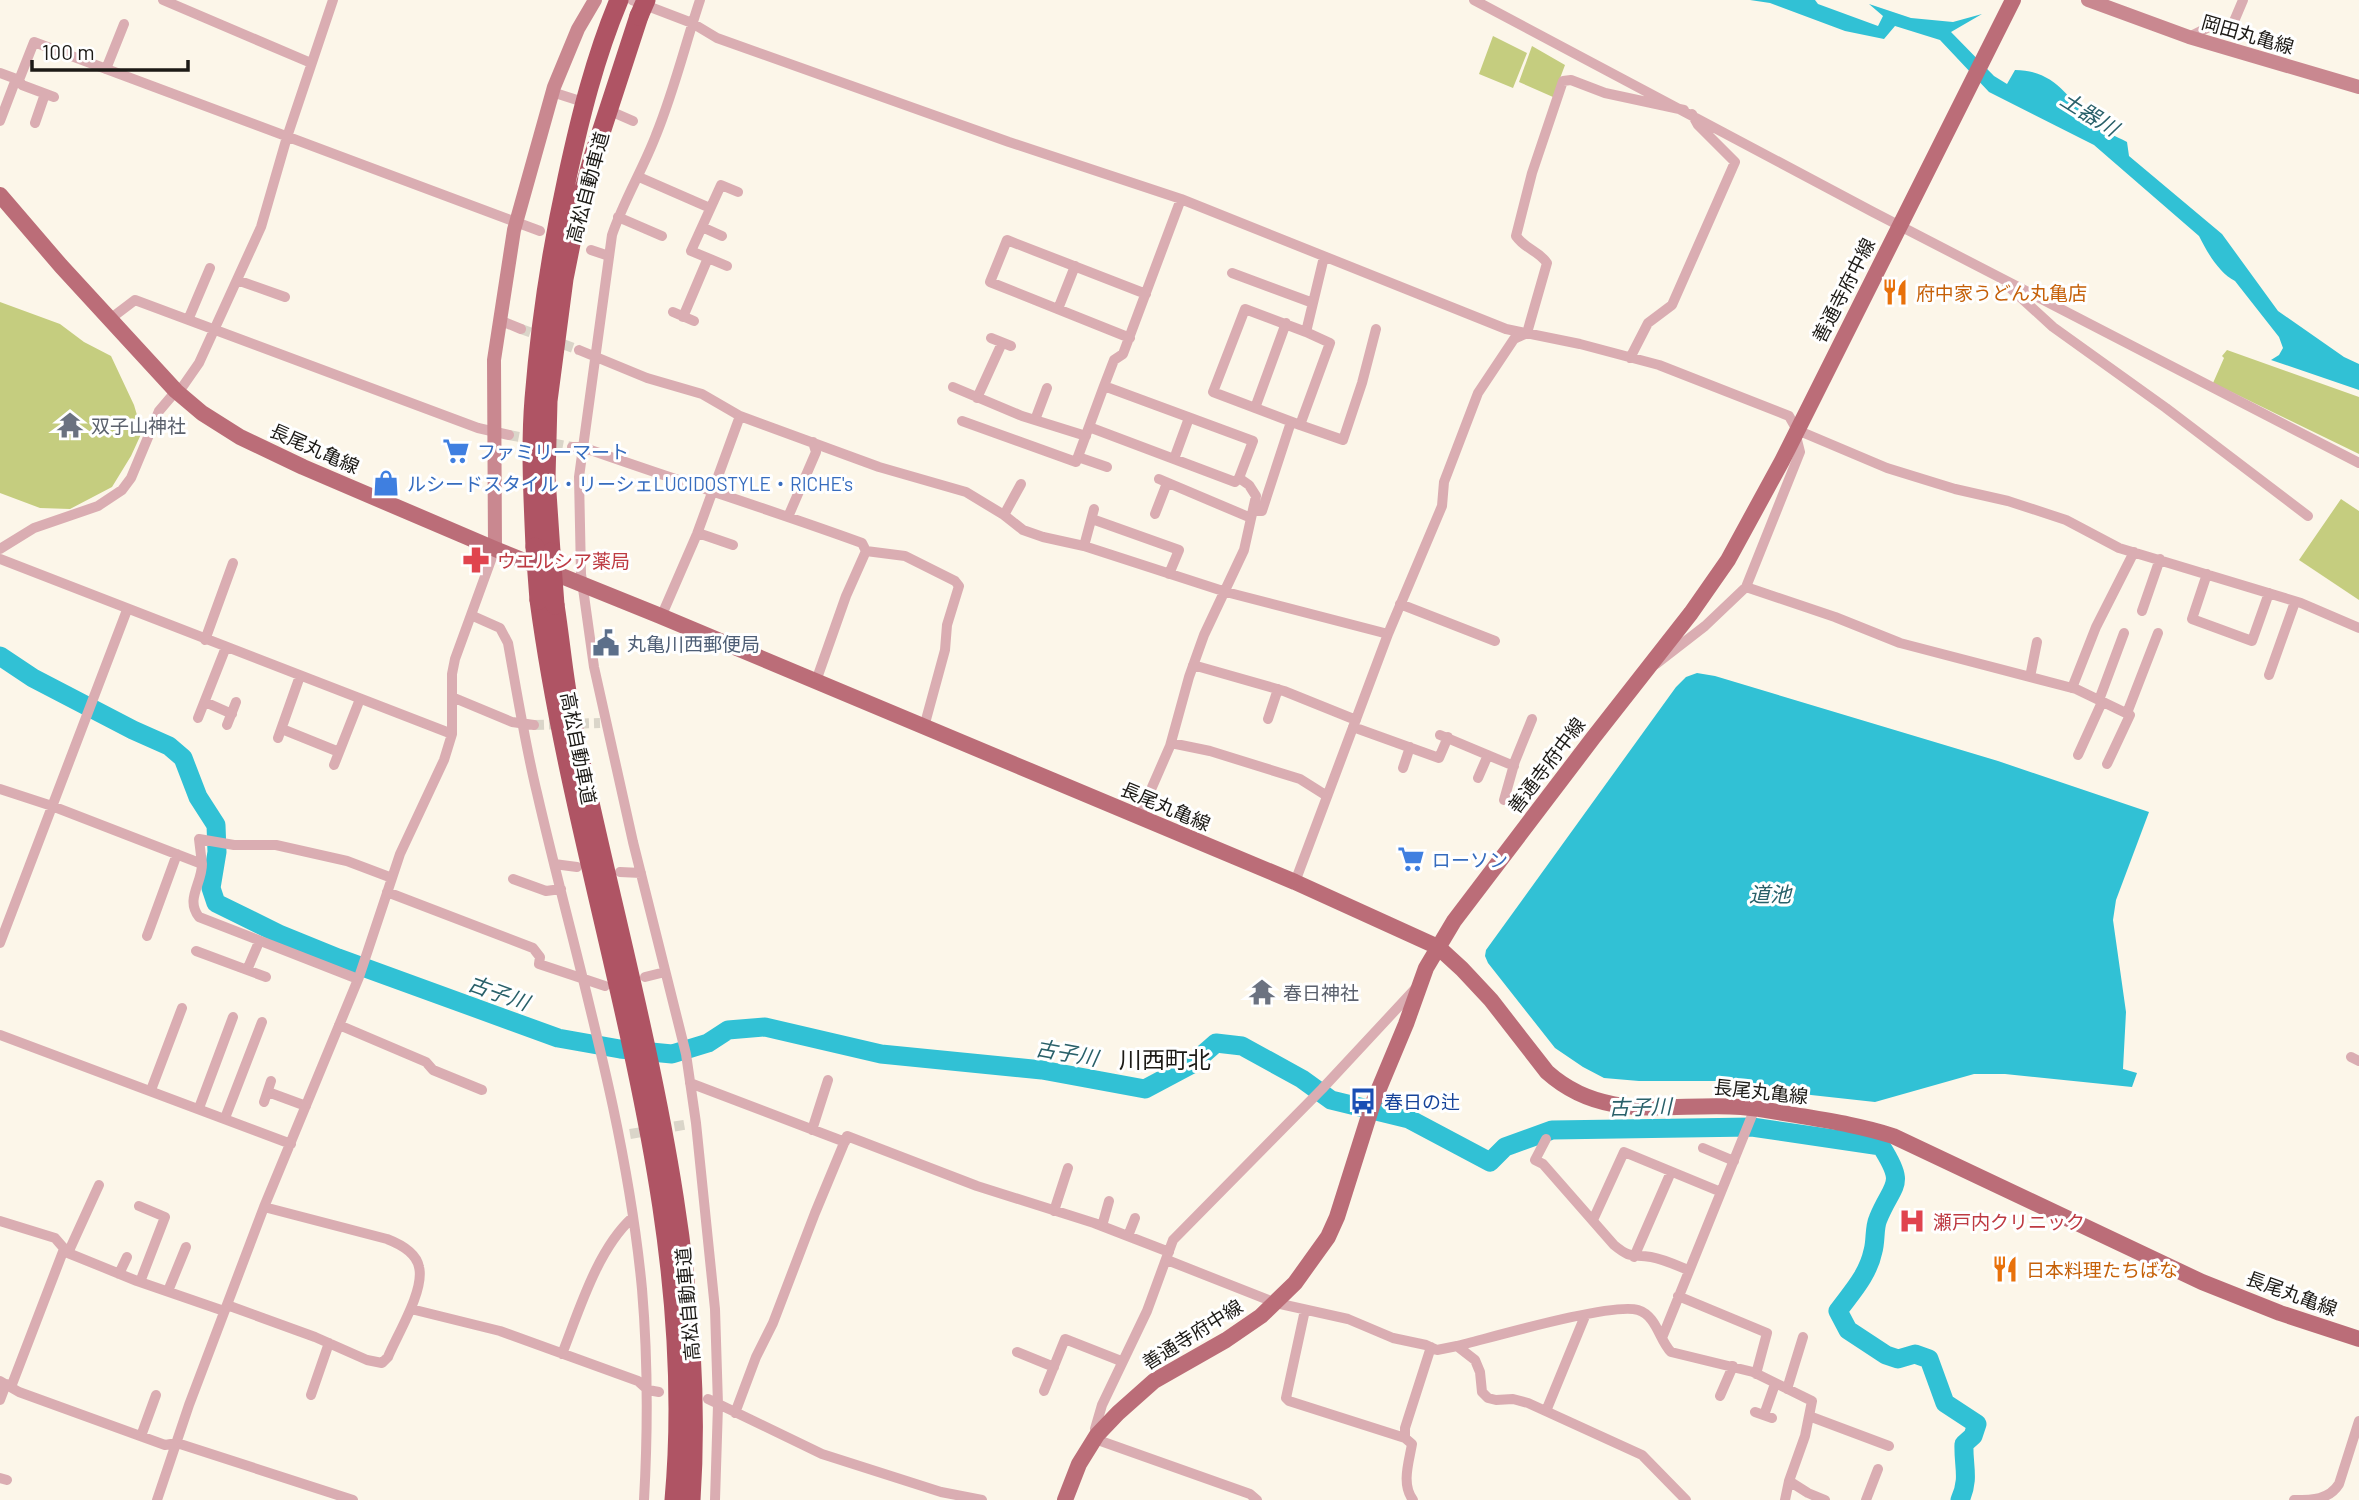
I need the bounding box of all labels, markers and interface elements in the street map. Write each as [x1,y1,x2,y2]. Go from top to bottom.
street label: 岡田丸亀線 [2199,10,2297,58]
scale bar [32,28,187,72]
text: 100 m [42,39,95,64]
water label: 土器川 [2057,86,2125,141]
street label: 高松自動車道 [561,129,613,245]
street label: 善通寺府中線 [1807,234,1879,346]
restaurant icon: 府中家うどん丸亀店 [1880,277,1910,307]
place label: 府中家うどん丸亀店 [1916,281,2087,304]
temple icon: 双子山神社 [55,410,85,440]
place label: 双子山神社 [91,414,186,437]
street label: 長尾丸亀線 [267,418,363,478]
supermarket icon: ファミリーマート [441,436,471,466]
place label: ファミリーマート [477,440,629,463]
shop icon: ルシードスタイル・リーシェLUCIDOSTYLE・RICHE's [371,468,401,498]
place label: ルシードスタイル・リーシェLUCIDOSTYLE・RICHE's [407,472,853,495]
pharmacy icon: ウエルシア薬局 [461,545,491,575]
place label: ウエルシア薬局 [497,549,630,572]
public building icon: 丸亀川西郵便局 [591,628,621,658]
place label: 丸亀川西郵便局 [627,632,760,655]
street label: 高松自動車道 [557,690,601,806]
street label: 善通寺府中線 [1503,713,1589,817]
street label: 長尾丸亀線 [1118,777,1214,835]
supermarket icon: ローソン [1396,844,1426,874]
place label: ローソン [1432,848,1508,871]
water label: 道池 [1749,881,1793,906]
water label: 古子川 [465,969,535,1015]
temple icon: 春日神社 [1247,977,1277,1007]
place label: 春日神社 [1283,981,1359,1004]
water label: 古子川 [1034,1034,1102,1070]
district label: 川西町北 [1119,1045,1211,1073]
street label: 長尾丸亀線 [1713,1075,1809,1107]
bus stop icon: 春日の辻 [1348,1086,1378,1116]
place label: 春日の辻 [1384,1090,1460,1113]
water label: 古子川 [1608,1093,1674,1119]
hospital icon: 瀬戸内クリニック [1897,1206,1927,1236]
place label: 瀬戸内クリニック [1933,1210,2085,1233]
street label: 高松自動車道 [671,1246,703,1362]
restaurant icon: 日本料理たちばな [1990,1254,2020,1284]
place label: 日本料理たちばな [2026,1258,2178,1281]
street label: 長尾丸亀線 [2243,1266,2341,1320]
street label: 善通寺府中線 [1138,1294,1246,1374]

